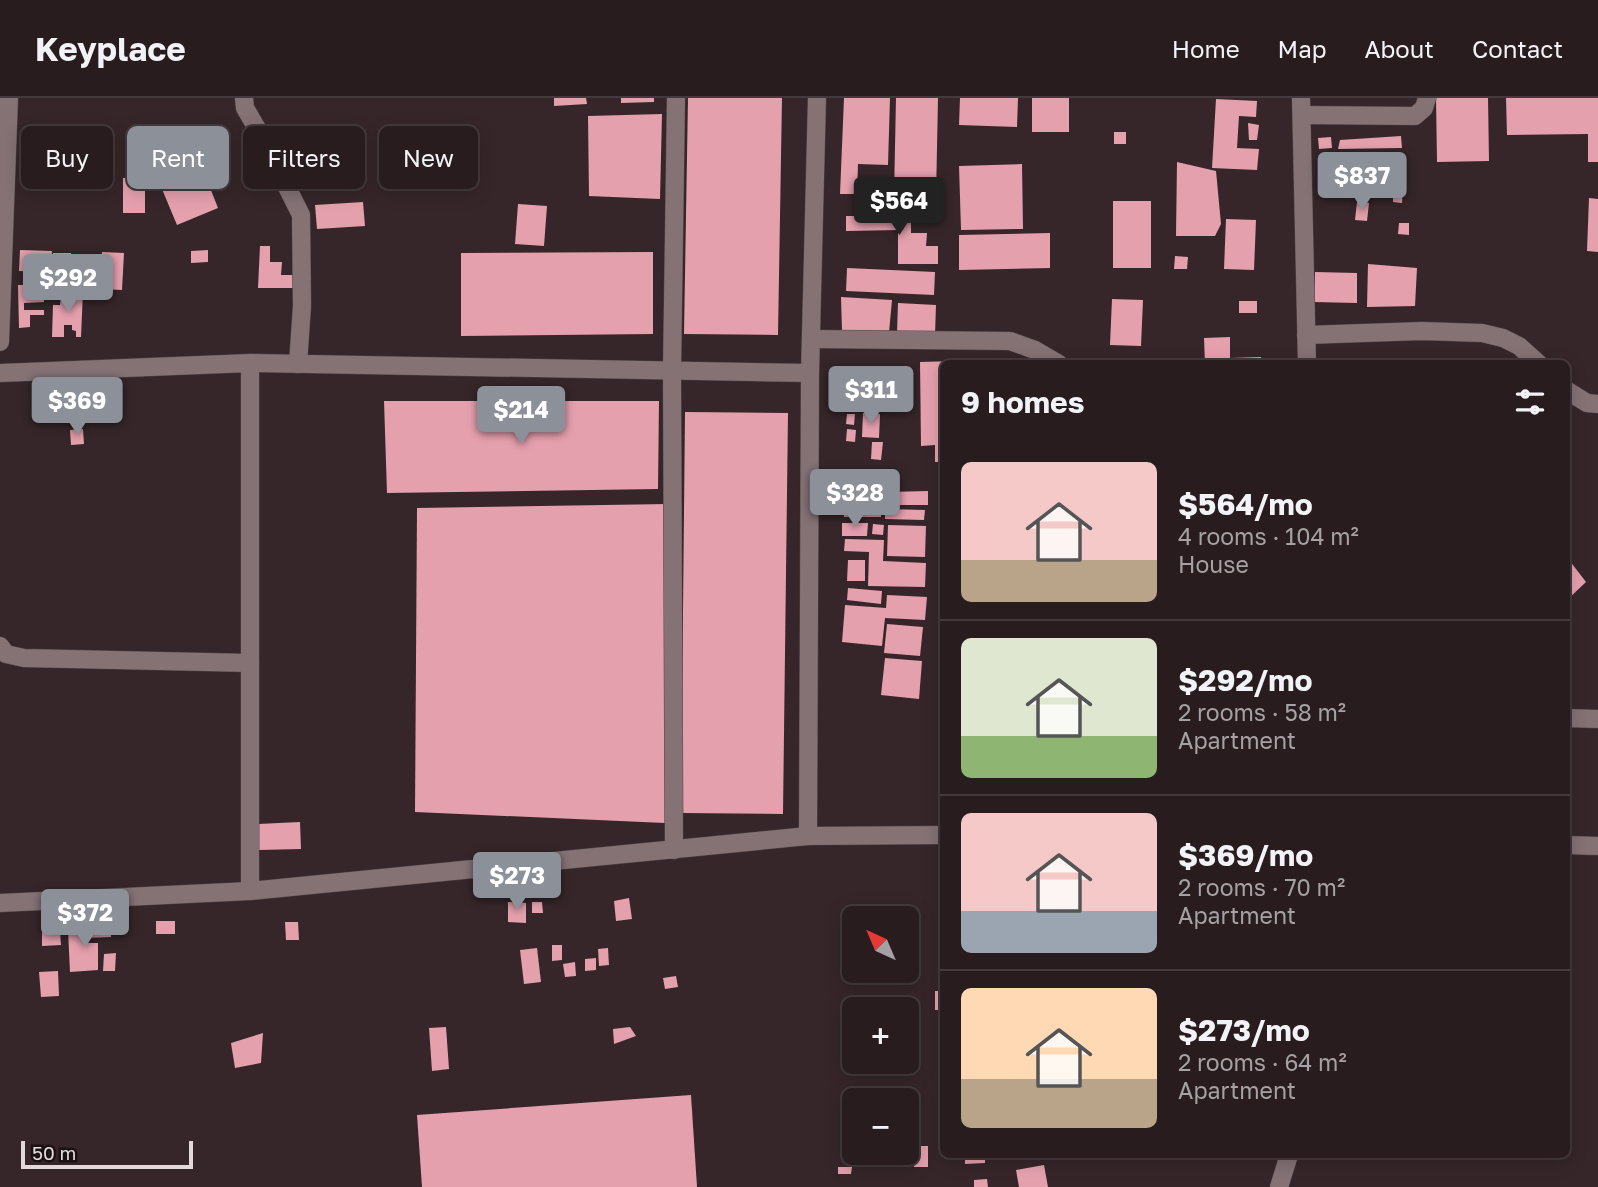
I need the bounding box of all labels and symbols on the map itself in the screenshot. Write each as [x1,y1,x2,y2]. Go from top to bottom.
pin: $837 [1321,152,1403,212]
pin: $564 [858,178,940,237]
pin: $292 [27,254,109,314]
pin: $311 [830,366,912,426]
pin: $369 [36,378,118,437]
pin: $214 [480,386,562,446]
pin: $328 [814,470,896,529]
pin: $273 [476,852,558,912]
pin: $372 [44,890,126,949]
north arrow [842,906,919,984]
scale bar [21,1138,192,1170]

